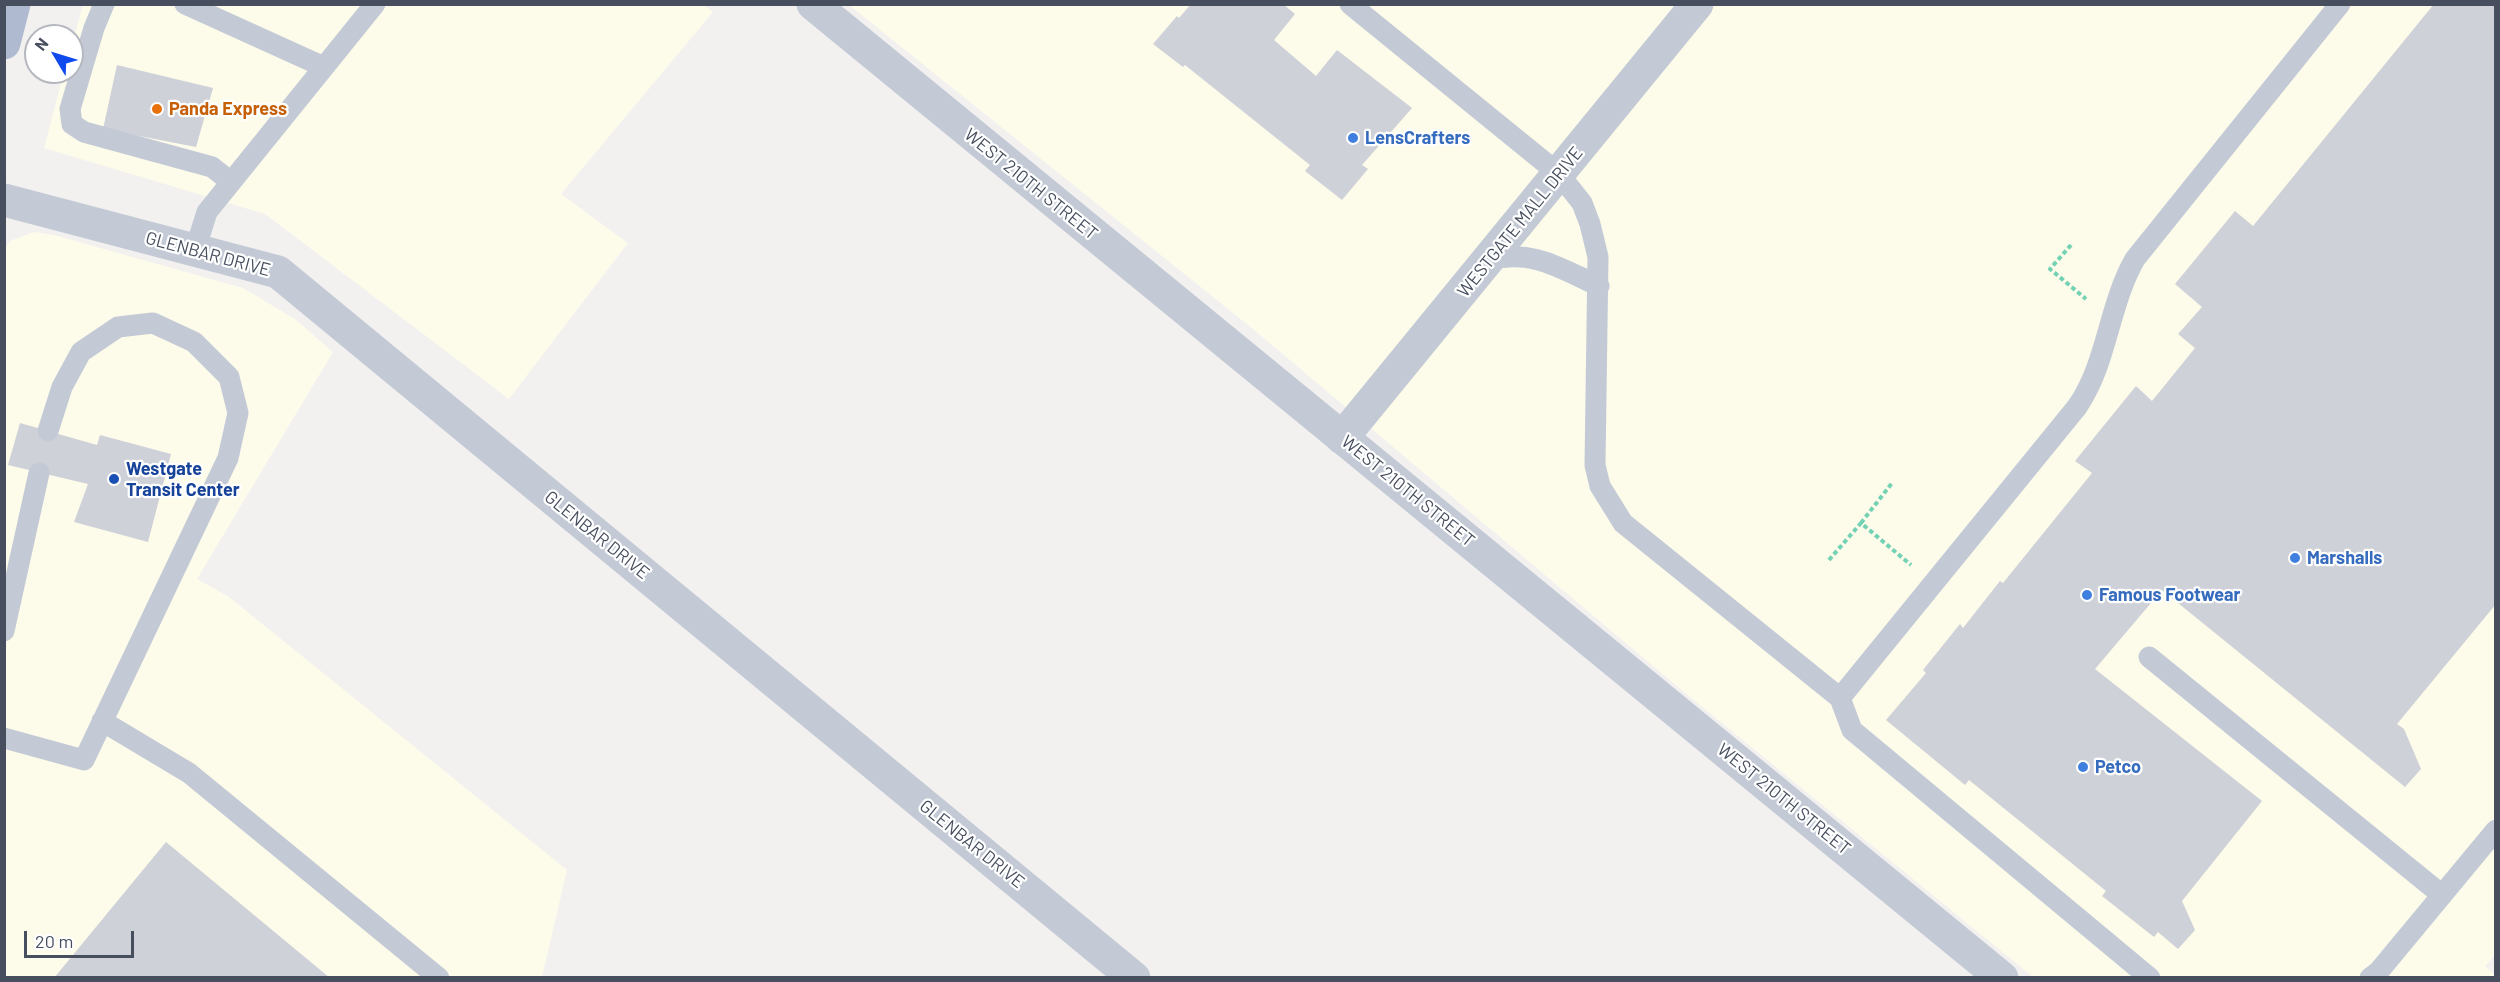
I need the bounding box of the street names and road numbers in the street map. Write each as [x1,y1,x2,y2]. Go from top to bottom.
street label: WEST 210TH STREET [960,124,1102,244]
street label: WESTGATE MALL DRIVE [1453,142,1587,302]
street label: GLENBAR DRIVE [143,227,273,281]
street label: WEST 210TH STREET [1337,431,1479,551]
street label: GLENBAR DRIVE [540,486,654,584]
street label: WEST 210TH STREET [1713,739,1855,859]
street label: GLENBAR DRIVE [915,795,1029,893]

